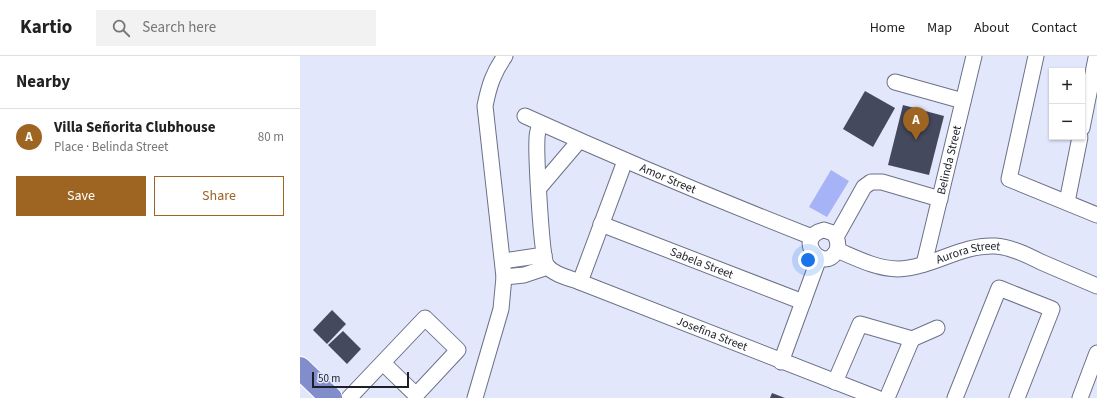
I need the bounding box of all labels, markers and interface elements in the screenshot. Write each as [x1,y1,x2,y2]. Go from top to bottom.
search box [96,10,376,46]
text: Kartio [20,14,72,41]
icon: search [110,17,132,39]
text: Search here [142,17,216,38]
text: Home [870,18,905,38]
text: Map [927,18,952,38]
text: About [974,18,1009,38]
text: Contact [1031,18,1077,38]
map controls [1049,68,1085,140]
button: + [1049,68,1085,104]
text: Nearby [16,70,70,94]
button: − [1049,104,1085,140]
pin: A [903,107,929,140]
text: Villa Señorita Clubhouse [54,117,215,138]
street label: Belinda Street [933,124,966,197]
text: A [25,128,33,146]
text: 80 m [258,128,284,146]
text: Place · Belinda Street [54,138,168,156]
street label: Amor Street [637,159,699,198]
button: Save [16,176,146,216]
button: Share [154,176,284,216]
street label: Aurora Street [934,238,1001,269]
street label: Sabela Street [667,243,736,283]
your location [798,250,818,270]
street label: Josefina Street [674,313,750,356]
scale bar [312,370,409,389]
text: 50 m [318,371,340,386]

